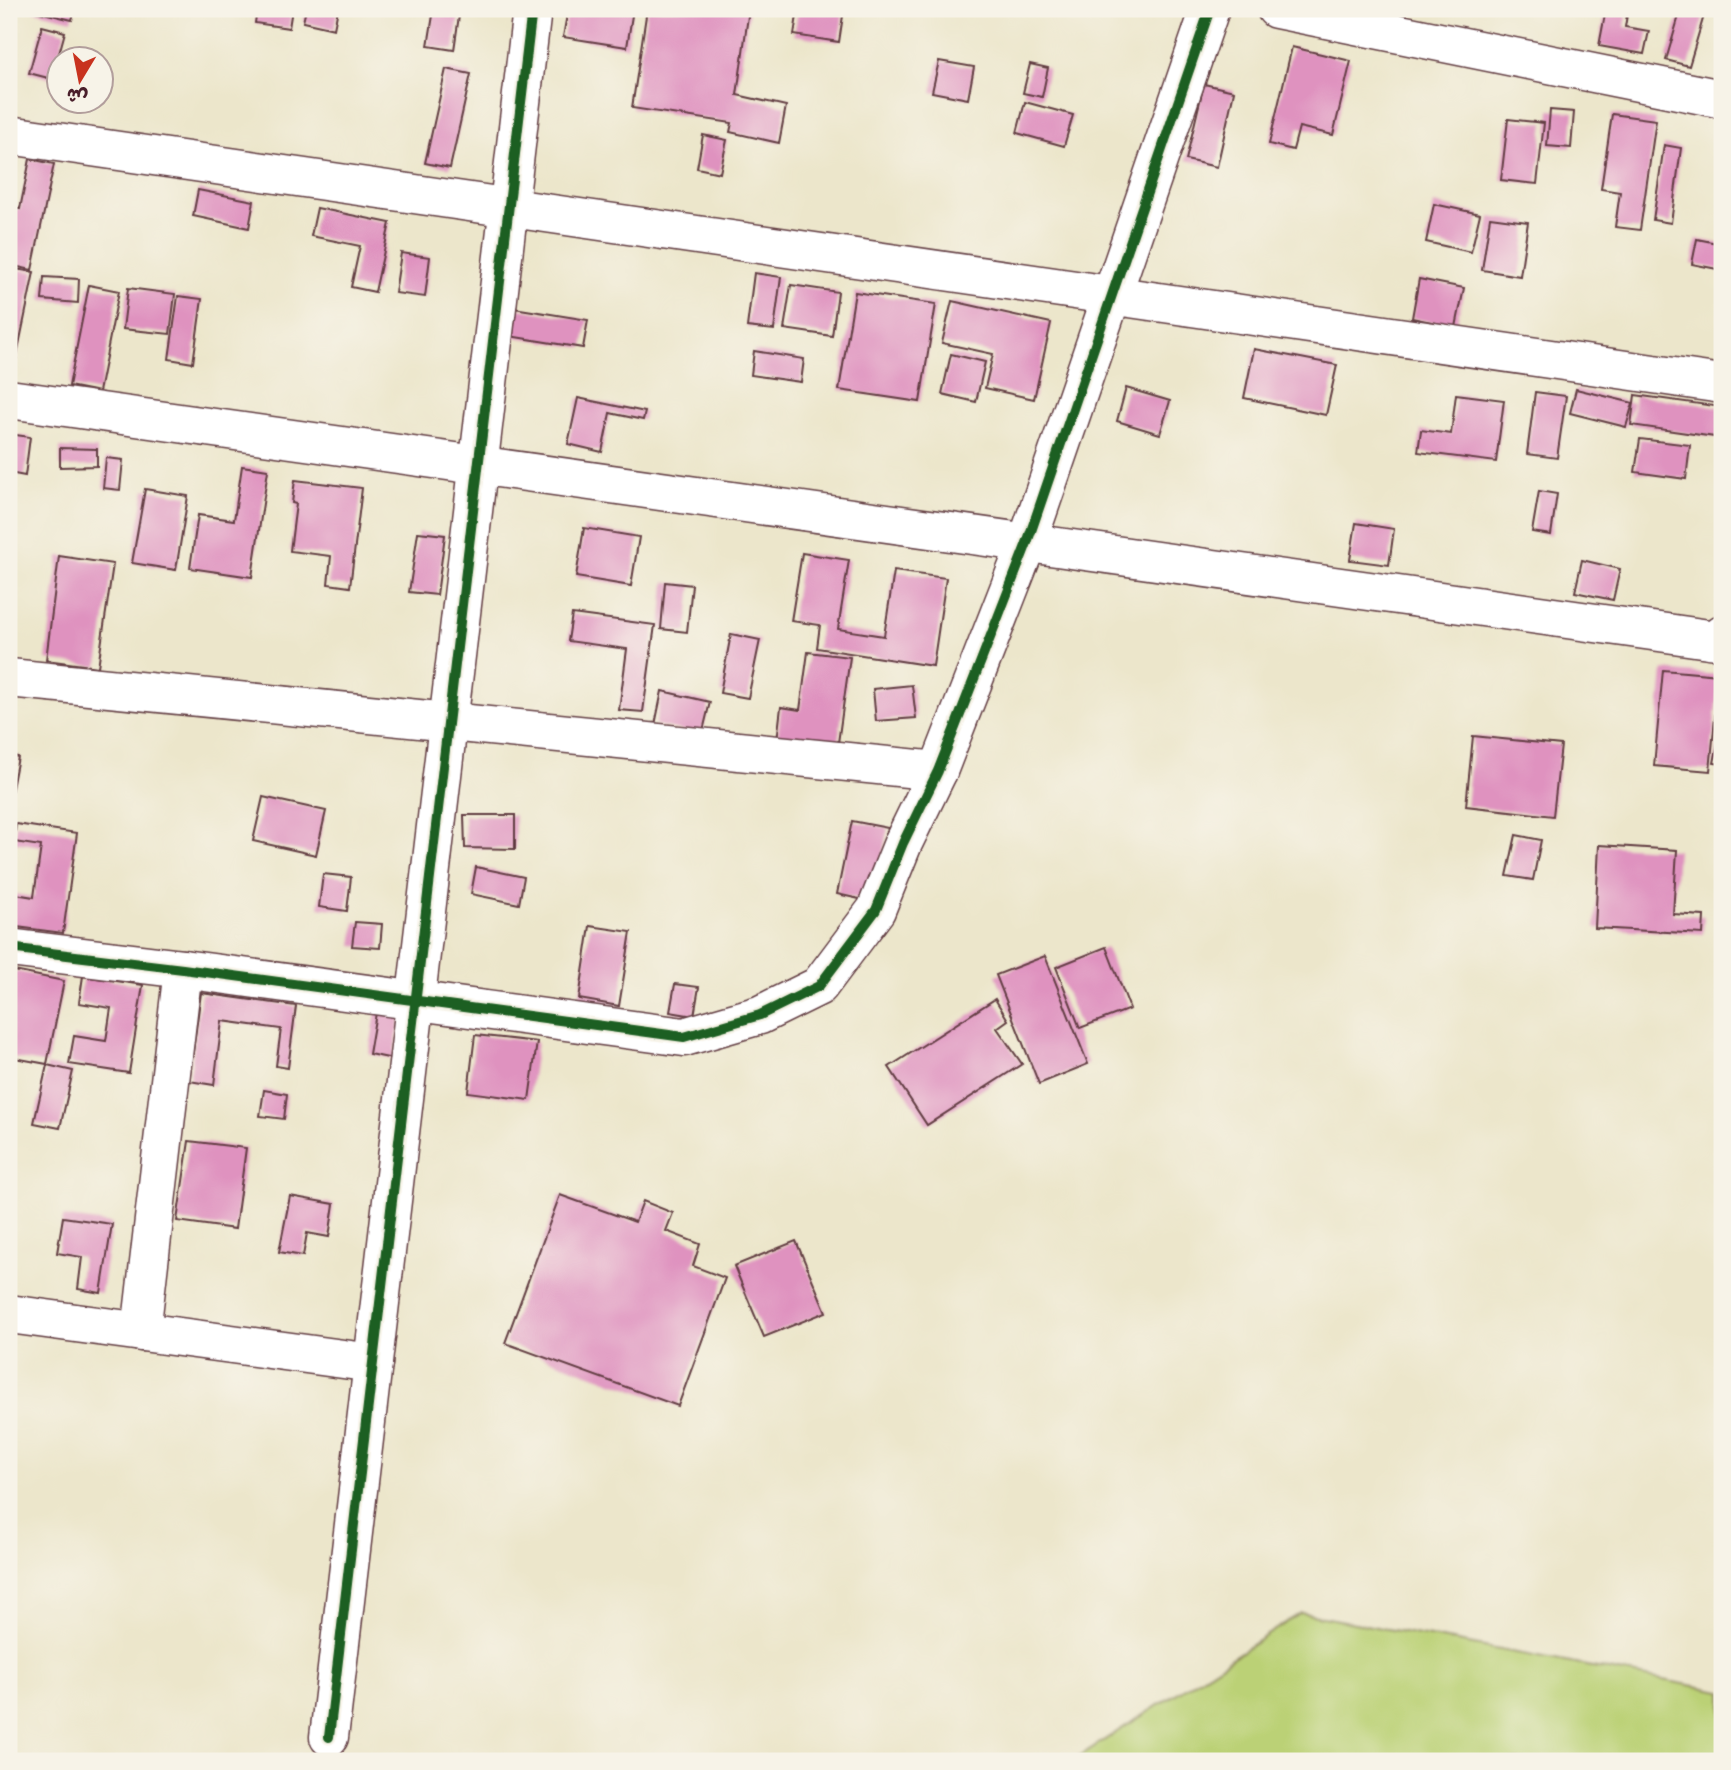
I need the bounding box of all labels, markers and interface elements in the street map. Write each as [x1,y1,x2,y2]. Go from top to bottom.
north arrow [46,46,116,116]
text: ش [65,82,90,109]

